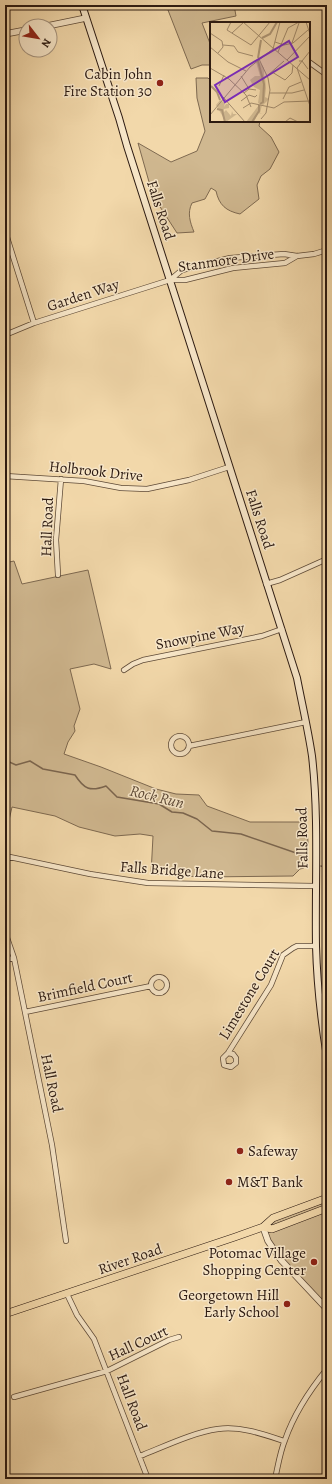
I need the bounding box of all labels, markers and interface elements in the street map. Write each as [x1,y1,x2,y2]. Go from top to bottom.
north arrow [18,18,58,58]
inset map [210,22,310,122]
text: N [38,36,55,50]
place label: Cabin John Fire Station 30 [63,64,152,101]
marker: Cabin John Fire Station 30 [155,78,165,88]
street label: Falls Road [142,178,180,243]
street label: Stanmore Drive [177,243,276,277]
street label: Garden Way [44,274,122,316]
street label: Holbrook Drive [48,456,144,486]
street label: Falls Road [241,487,279,552]
street label: Hall Road [36,496,58,557]
street label: Snowpine Way [154,618,246,654]
water label: Rock Run [127,780,186,814]
street label: Falls Road [291,806,313,869]
street label: Falls Bridge Lane [119,856,225,884]
street label: Limestone Court [214,945,284,1043]
street label: Brimfield Court [36,967,134,1007]
street label: Hall Road [36,1052,68,1115]
place label: Safeway [248,1141,298,1161]
marker: Safeway [235,1146,245,1156]
place label: M&T Bank [237,1172,304,1192]
marker: M&T Bank [224,1177,234,1187]
street label: River Road [95,1238,166,1279]
place label: Potomac Village Shopping Center [202,1243,306,1280]
marker: Potomac Village Shopping Center [309,1257,319,1267]
place label: Georgetown Hill Early School [178,1285,279,1322]
marker: Georgetown Hill Early School [282,1299,292,1309]
street label: Hall Court [105,1320,171,1366]
street label: Hall Road [112,1371,152,1434]

